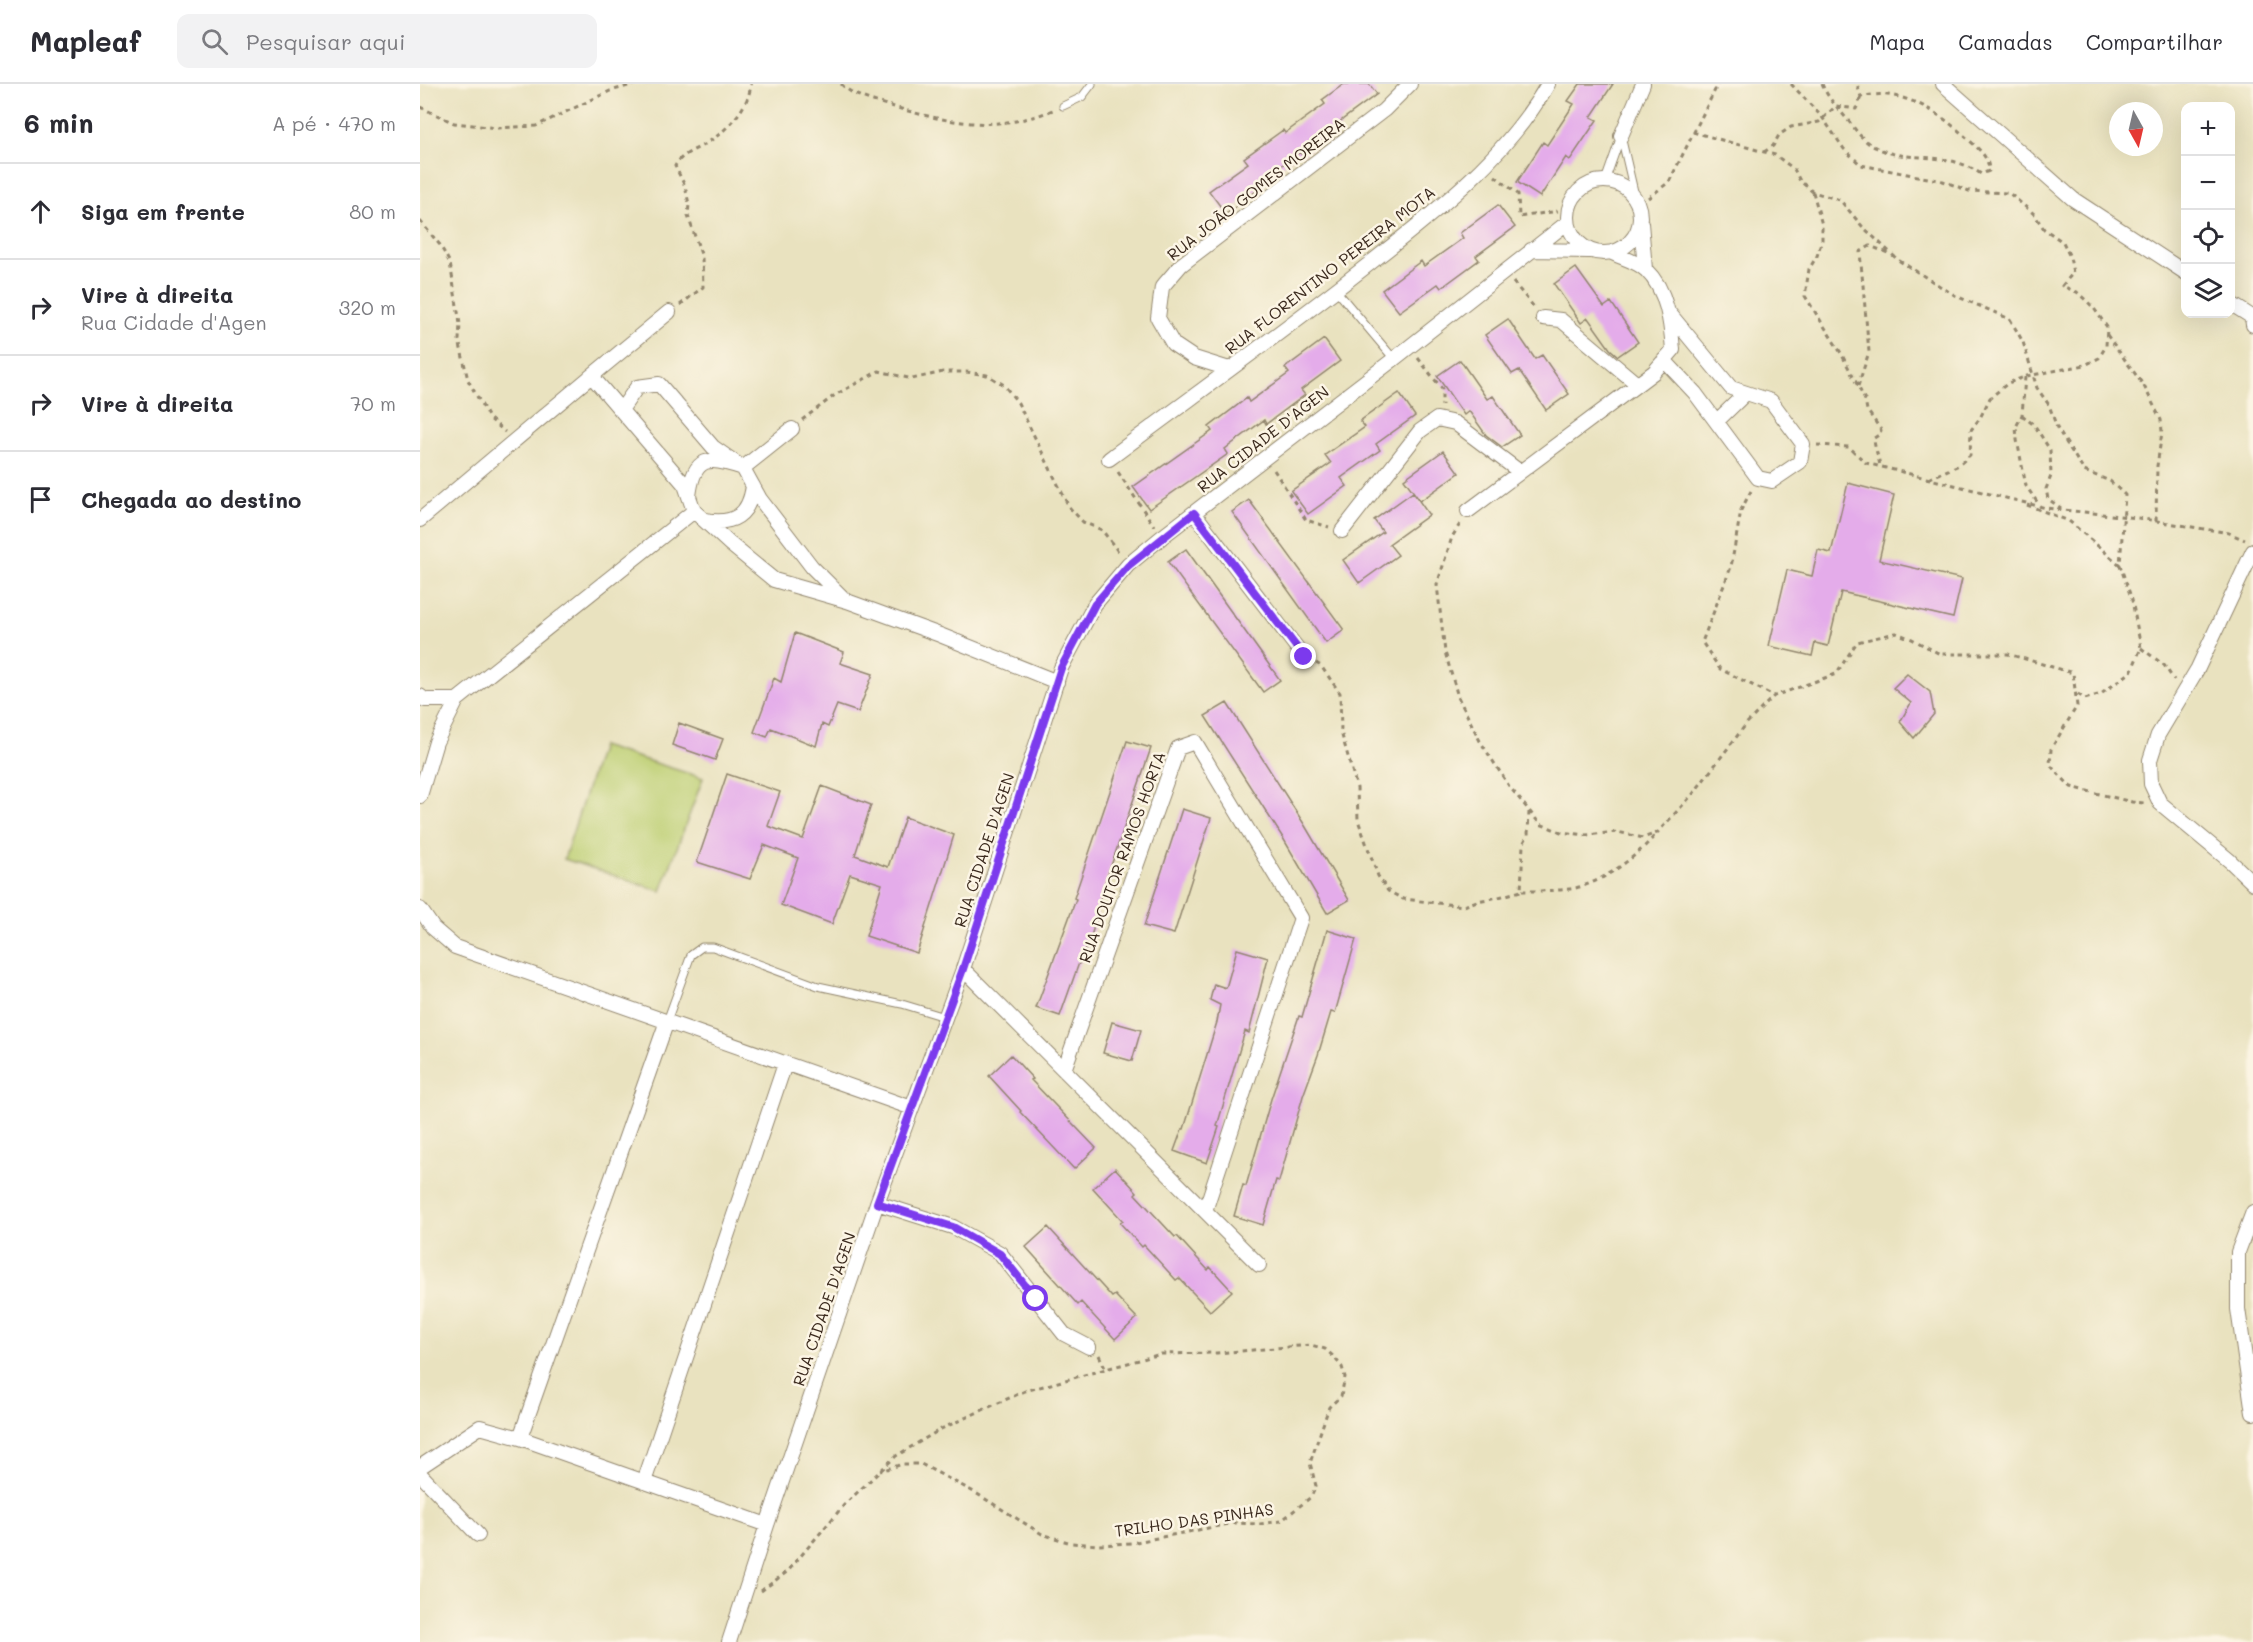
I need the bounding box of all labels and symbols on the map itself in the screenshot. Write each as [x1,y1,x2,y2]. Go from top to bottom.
north arrow [2109,102,2163,156]
street label: RUA JOÃO GOMES MOREIRA [1162,112,1349,265]
street label: RUA FLORENTINO PEREIRA MOTA [1220,181,1439,358]
street label: RUA CIDADE D'AGEN [1193,381,1333,497]
route end [1290,643,1316,669]
street label: RUA DOUTOR RAMOS HORTA [1073,748,1170,965]
street label: RUA CIDADE D'AGEN [949,770,1018,930]
street label: RUA CIDADE D'AGEN [787,1229,860,1389]
route start [1022,1285,1048,1311]
street label: TRILHO DAS PINHAS [1113,1498,1275,1541]

